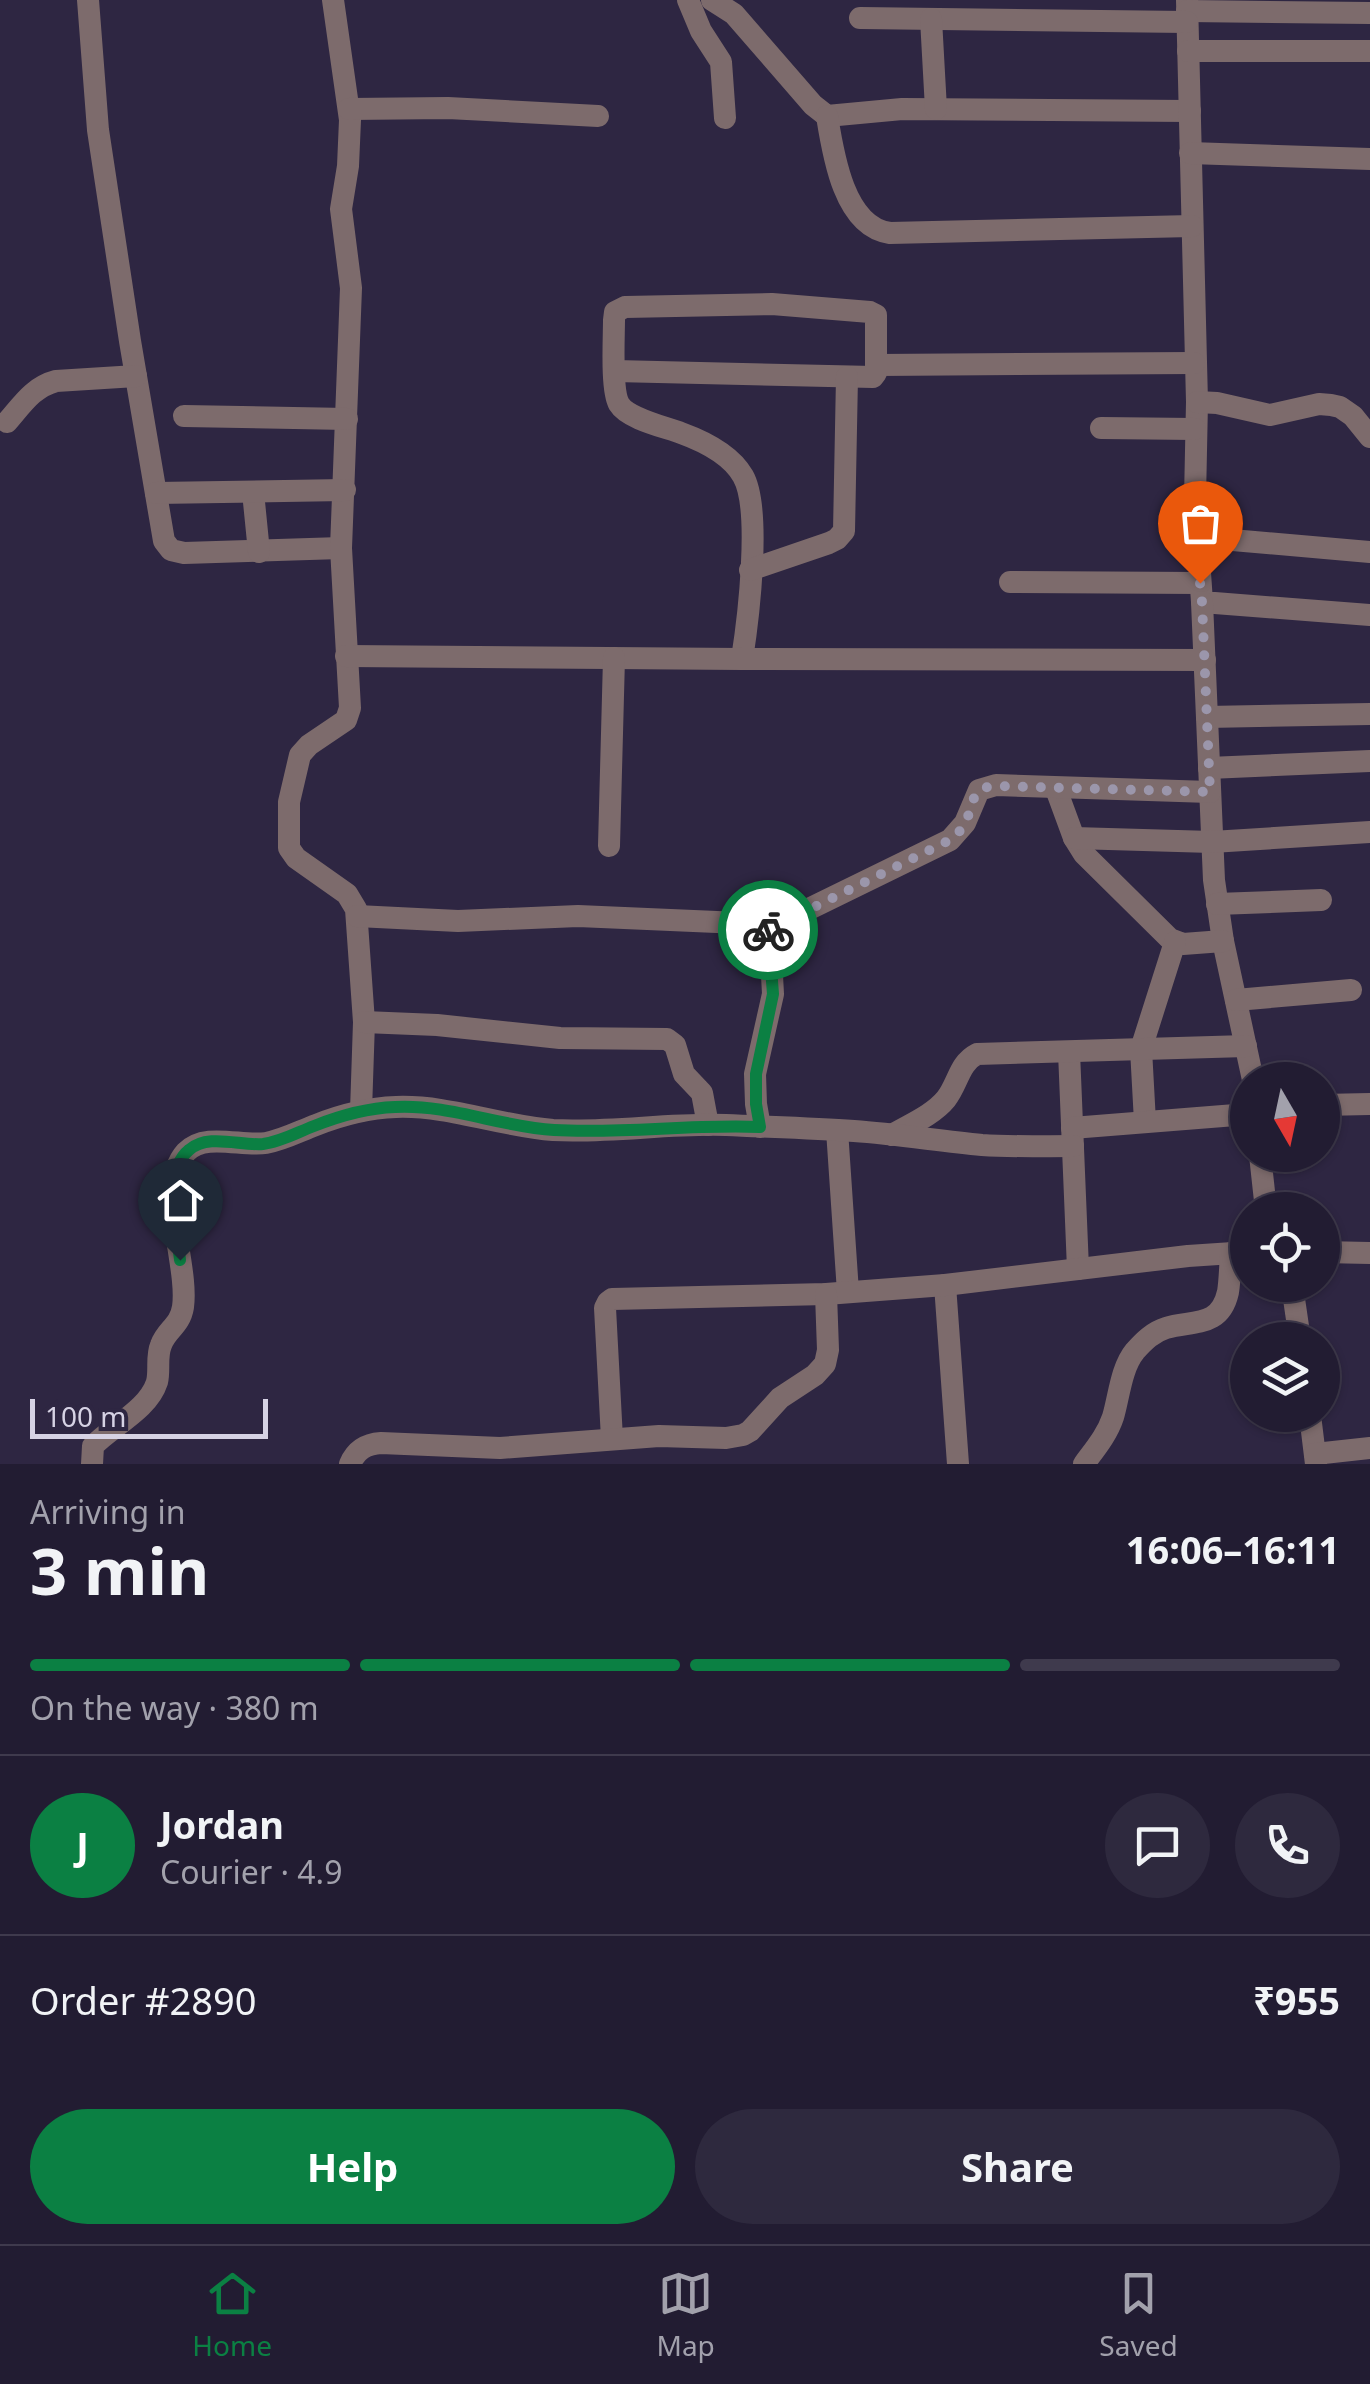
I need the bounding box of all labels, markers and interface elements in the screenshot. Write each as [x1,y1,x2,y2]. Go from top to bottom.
pin [1158,481,1243,584]
icon: bag [1173,496,1228,551]
courier [718,880,818,980]
icon: bike [741,903,796,958]
north arrow [1230,1062,1340,1172]
map controls [1230,1062,1340,1432]
pin [138,1158,223,1261]
icon: home [153,1173,208,1228]
button: locate [1230,1192,1340,1302]
button: layers [1230,1322,1340,1432]
scale bar [30,1394,268,1438]
text: 100 m [45,1397,127,1435]
text: Arriving in [30,1490,185,1533]
text: 16:06–16:11 [1126,1523,1340,1575]
text: 3 min [30,1526,209,1614]
text: On the way · 380 m [30,1686,319,1729]
button: chat [1105,1793,1210,1898]
button: phone [1235,1793,1340,1898]
text: Jordan [160,1798,284,1850]
text: J [76,1819,89,1871]
text: Courier · 4.9 [160,1850,343,1893]
text: Order #2890 [30,1974,256,2026]
text: ₹955 [1253,1974,1340,2026]
button: Help [30,2109,675,2224]
button: Share [695,2109,1340,2224]
tab: Home [192,2266,272,2364]
tab: Map [656,2266,715,2364]
tab: Saved [1099,2266,1178,2364]

